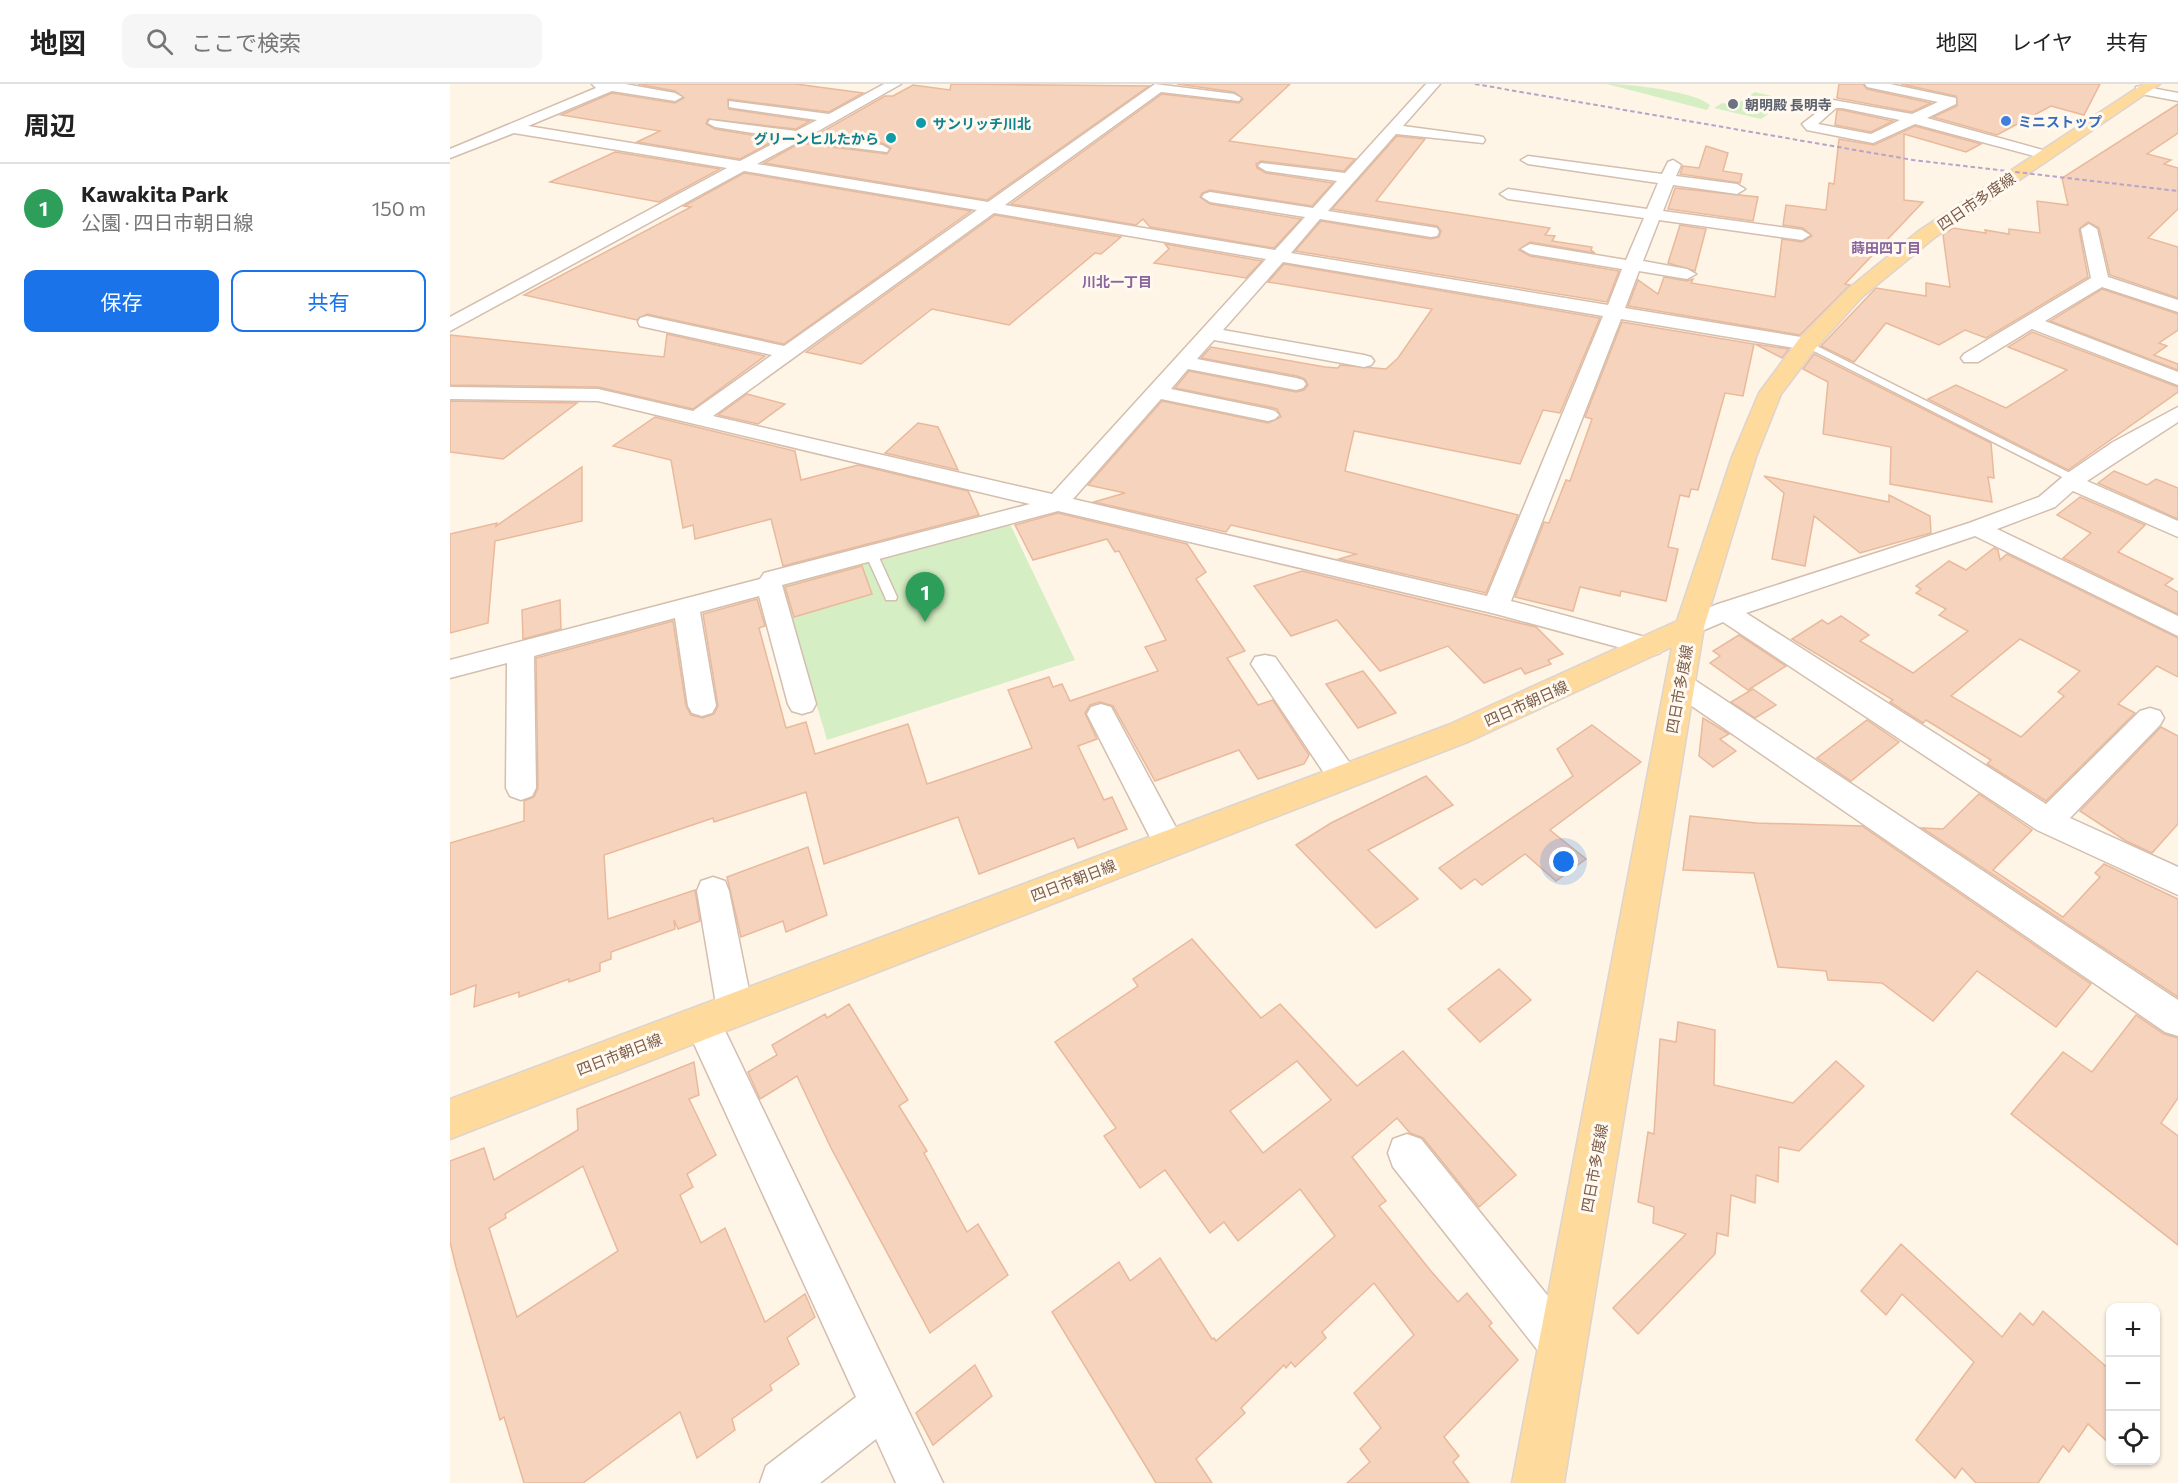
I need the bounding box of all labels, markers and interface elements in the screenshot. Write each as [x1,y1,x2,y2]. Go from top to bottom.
search box [122,14,542,68]
text: 地図 [30,25,86,59]
icon: search [143,25,176,58]
text: ここで検索 [191,29,301,56]
text: 地図 [1936,29,1978,54]
text: レイヤ [2011,29,2073,54]
text: 共有 [2106,29,2148,54]
place label: 朝明殿 長明寺 [1745,96,1832,113]
marker: 朝明殿 長明寺 [1726,97,1740,111]
text: 周辺 [24,109,76,140]
place label: ミニストップ [2018,113,2102,130]
marker: ミニストップ [1999,114,2013,128]
place label: サンリッチ川北 [933,115,1031,132]
marker: サンリッチ川北 [914,116,928,130]
place label: グリーンヒルたから [754,130,879,147]
marker: グリーンヒルたから [884,131,898,145]
street label: 四日市多度線 [1934,168,2018,234]
text: Kawakita Park [81,180,229,207]
text: 1 [39,196,48,220]
text: 150 m [372,196,426,220]
text: 公園 · 四日市朝日線 [81,210,253,234]
district label: 蒔田四丁目 [1851,239,1921,256]
button: 保存 [24,270,219,332]
button: 共有 [231,270,426,332]
district label: 川北一丁目 [1082,273,1152,290]
pin: 1 [906,572,944,622]
street label: 四日市多度線 [1662,643,1696,735]
street label: 四日市朝日線 [1481,676,1571,730]
your location [1549,847,1578,876]
street label: 四日市朝日線 [1028,855,1118,905]
street label: 四日市朝日線 [574,1029,664,1079]
street label: 四日市多度線 [1577,1122,1611,1214]
map controls [2106,1303,2160,1465]
button: + [2106,1303,2160,1357]
button: − [2106,1357,2160,1411]
button: locate [2106,1411,2160,1465]

